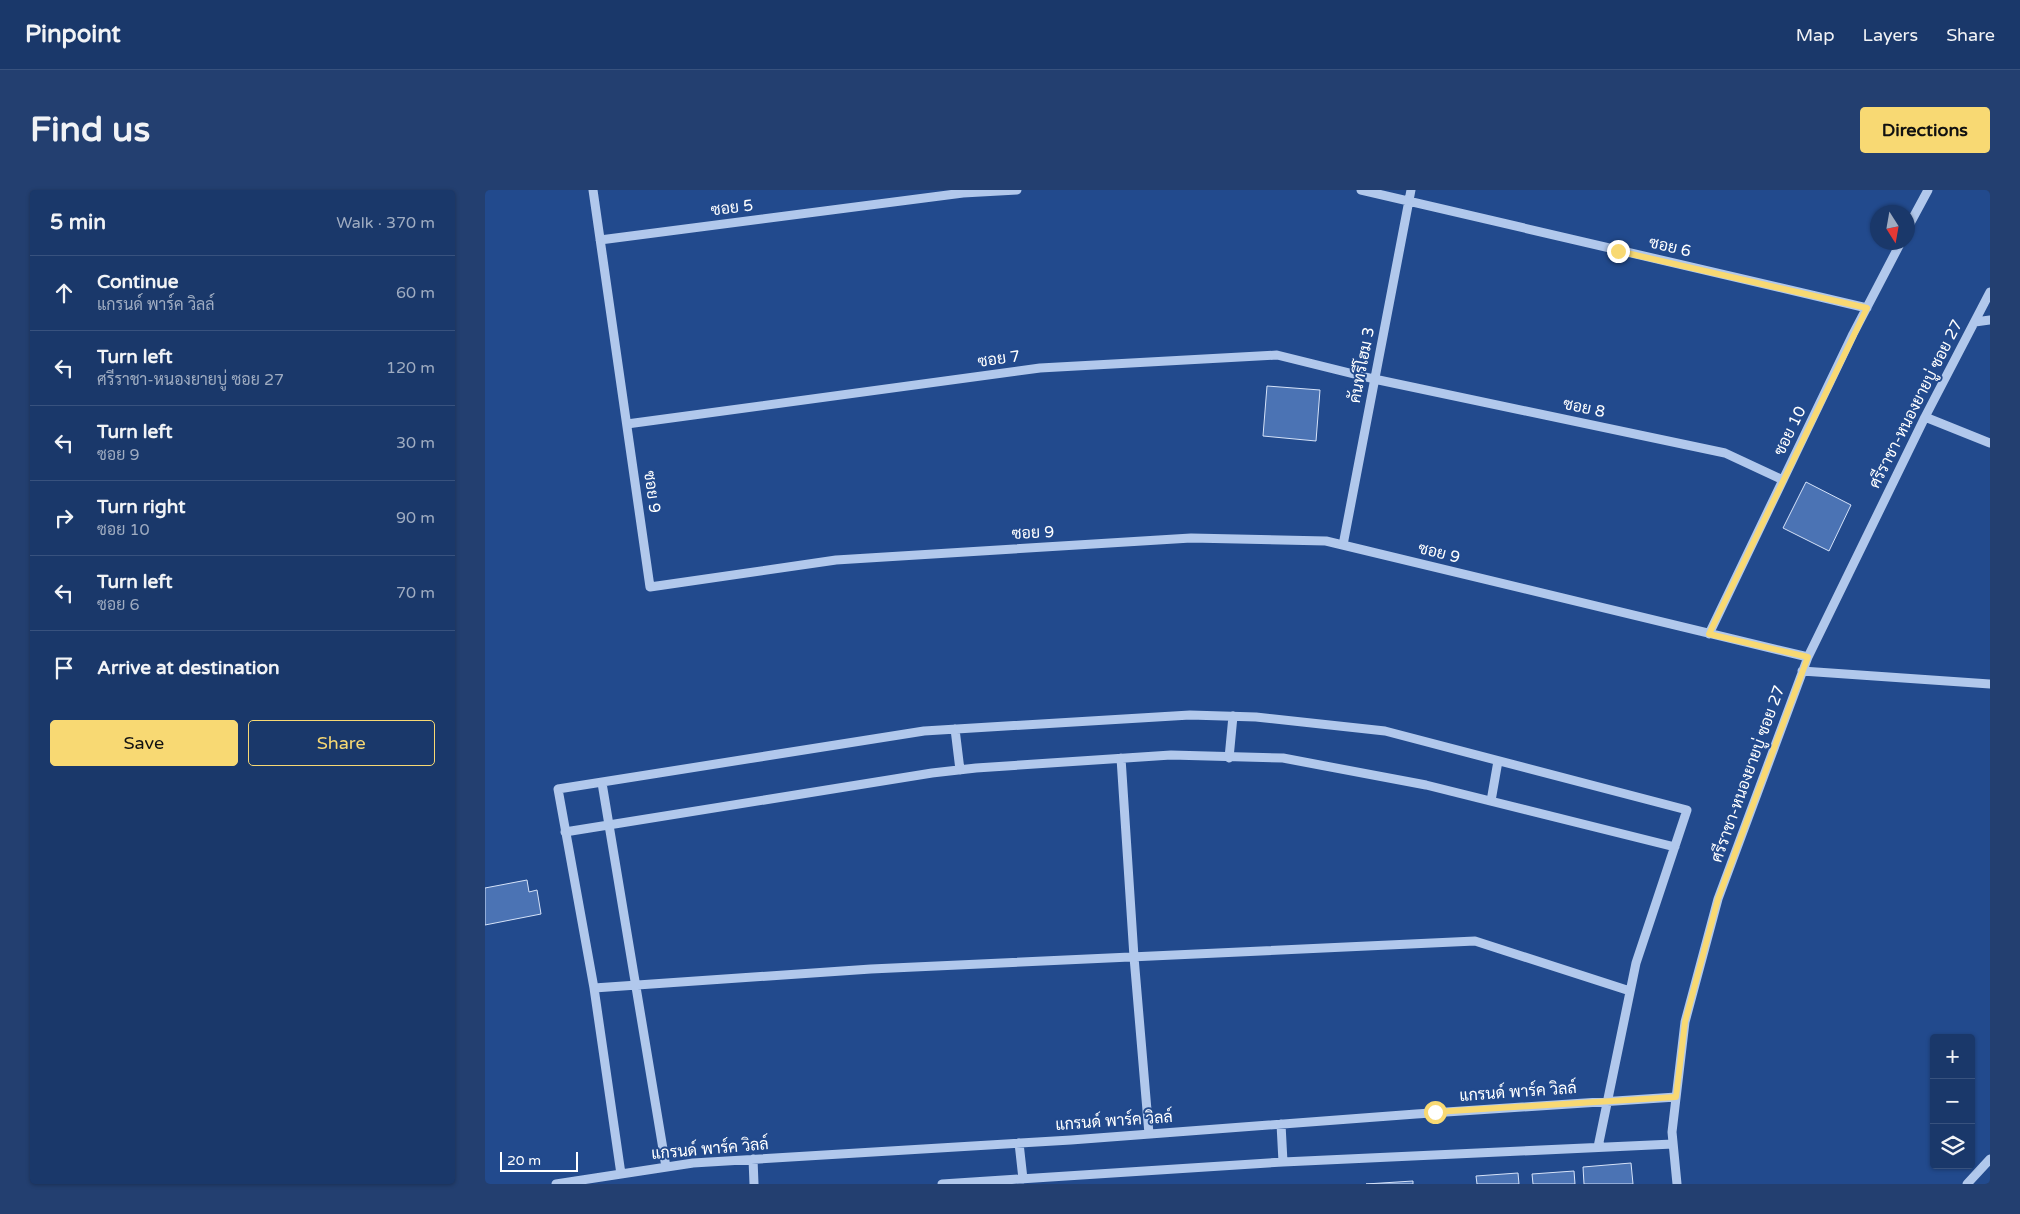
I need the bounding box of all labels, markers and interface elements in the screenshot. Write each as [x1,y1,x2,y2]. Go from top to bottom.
text: Pinpoint [25,20,121,49]
text: Map [1796,24,1835,46]
text: Layers [1863,24,1918,46]
text: Share [1946,24,1995,46]
button: Directions [1860,107,1990,153]
text: Find us [30,109,150,151]
street label: ซอย 5 [710,195,754,221]
north arrow [1870,205,1915,250]
text: 5 min [50,210,106,235]
text: Walk · 370 m [336,213,435,233]
street label: ซอย 6 [1647,232,1693,262]
route end [1607,240,1630,263]
text: Continue [97,271,179,293]
icon: ahead [50,279,78,307]
text: 60 m [396,283,435,303]
text: แกรนด์ พาร์ค วิลล์ [97,295,215,315]
street label: ศรีราชา-หนองยายบู่ ซอย 27 [1863,315,1968,492]
street label: คันทรีโฮม 3 [1343,325,1379,405]
text: Turn left [97,346,173,368]
street label: ซอย 7 [977,346,1021,372]
icon: left [50,354,78,382]
text: 120 m [386,358,435,378]
text: ศรีราชา-หนองยายบู่ ซอย 27 [97,370,284,390]
street label: ซอย 8 [1561,394,1607,422]
street label: ซอย 10 [1769,403,1811,459]
text: Turn left [97,421,173,443]
icon: left [50,429,78,457]
text: 30 m [396,433,435,453]
text: ซอย 9 [97,445,140,465]
street label: ซอย 9 [639,470,665,514]
text: Turn right [97,496,185,518]
icon: right [50,504,78,532]
text: 90 m [396,508,435,528]
text: ซอย 10 [97,520,150,540]
street label: ซอย 9 [1011,522,1055,544]
street label: ซอย 9 [1416,538,1462,568]
text: Turn left [97,571,173,593]
icon: left [50,579,78,607]
text: 70 m [396,583,435,603]
text: ซอย 6 [97,595,140,615]
icon: arrive [50,654,78,682]
text: Arrive at destination [97,657,280,679]
street label: ศรีราชา-หนองยายบู่ ซอย 27 [1705,682,1790,866]
button: Save [50,720,238,766]
button: Share [248,720,435,766]
map controls [1930,1034,1975,1169]
button: + [1930,1034,1975,1079]
street label: แกรนด์ พาร์ค วิลล์ [1458,1075,1577,1106]
button: − [1930,1079,1975,1124]
route start [1424,1101,1447,1124]
street label: แกรนด์ พาร์ค วิลล์ [1054,1104,1173,1135]
button: layers [1930,1124,1975,1169]
street label: แกรนด์ พาร์ค วิลล์ [650,1131,769,1164]
scale bar [500,1149,577,1172]
text: 20 m [507,1152,541,1169]

